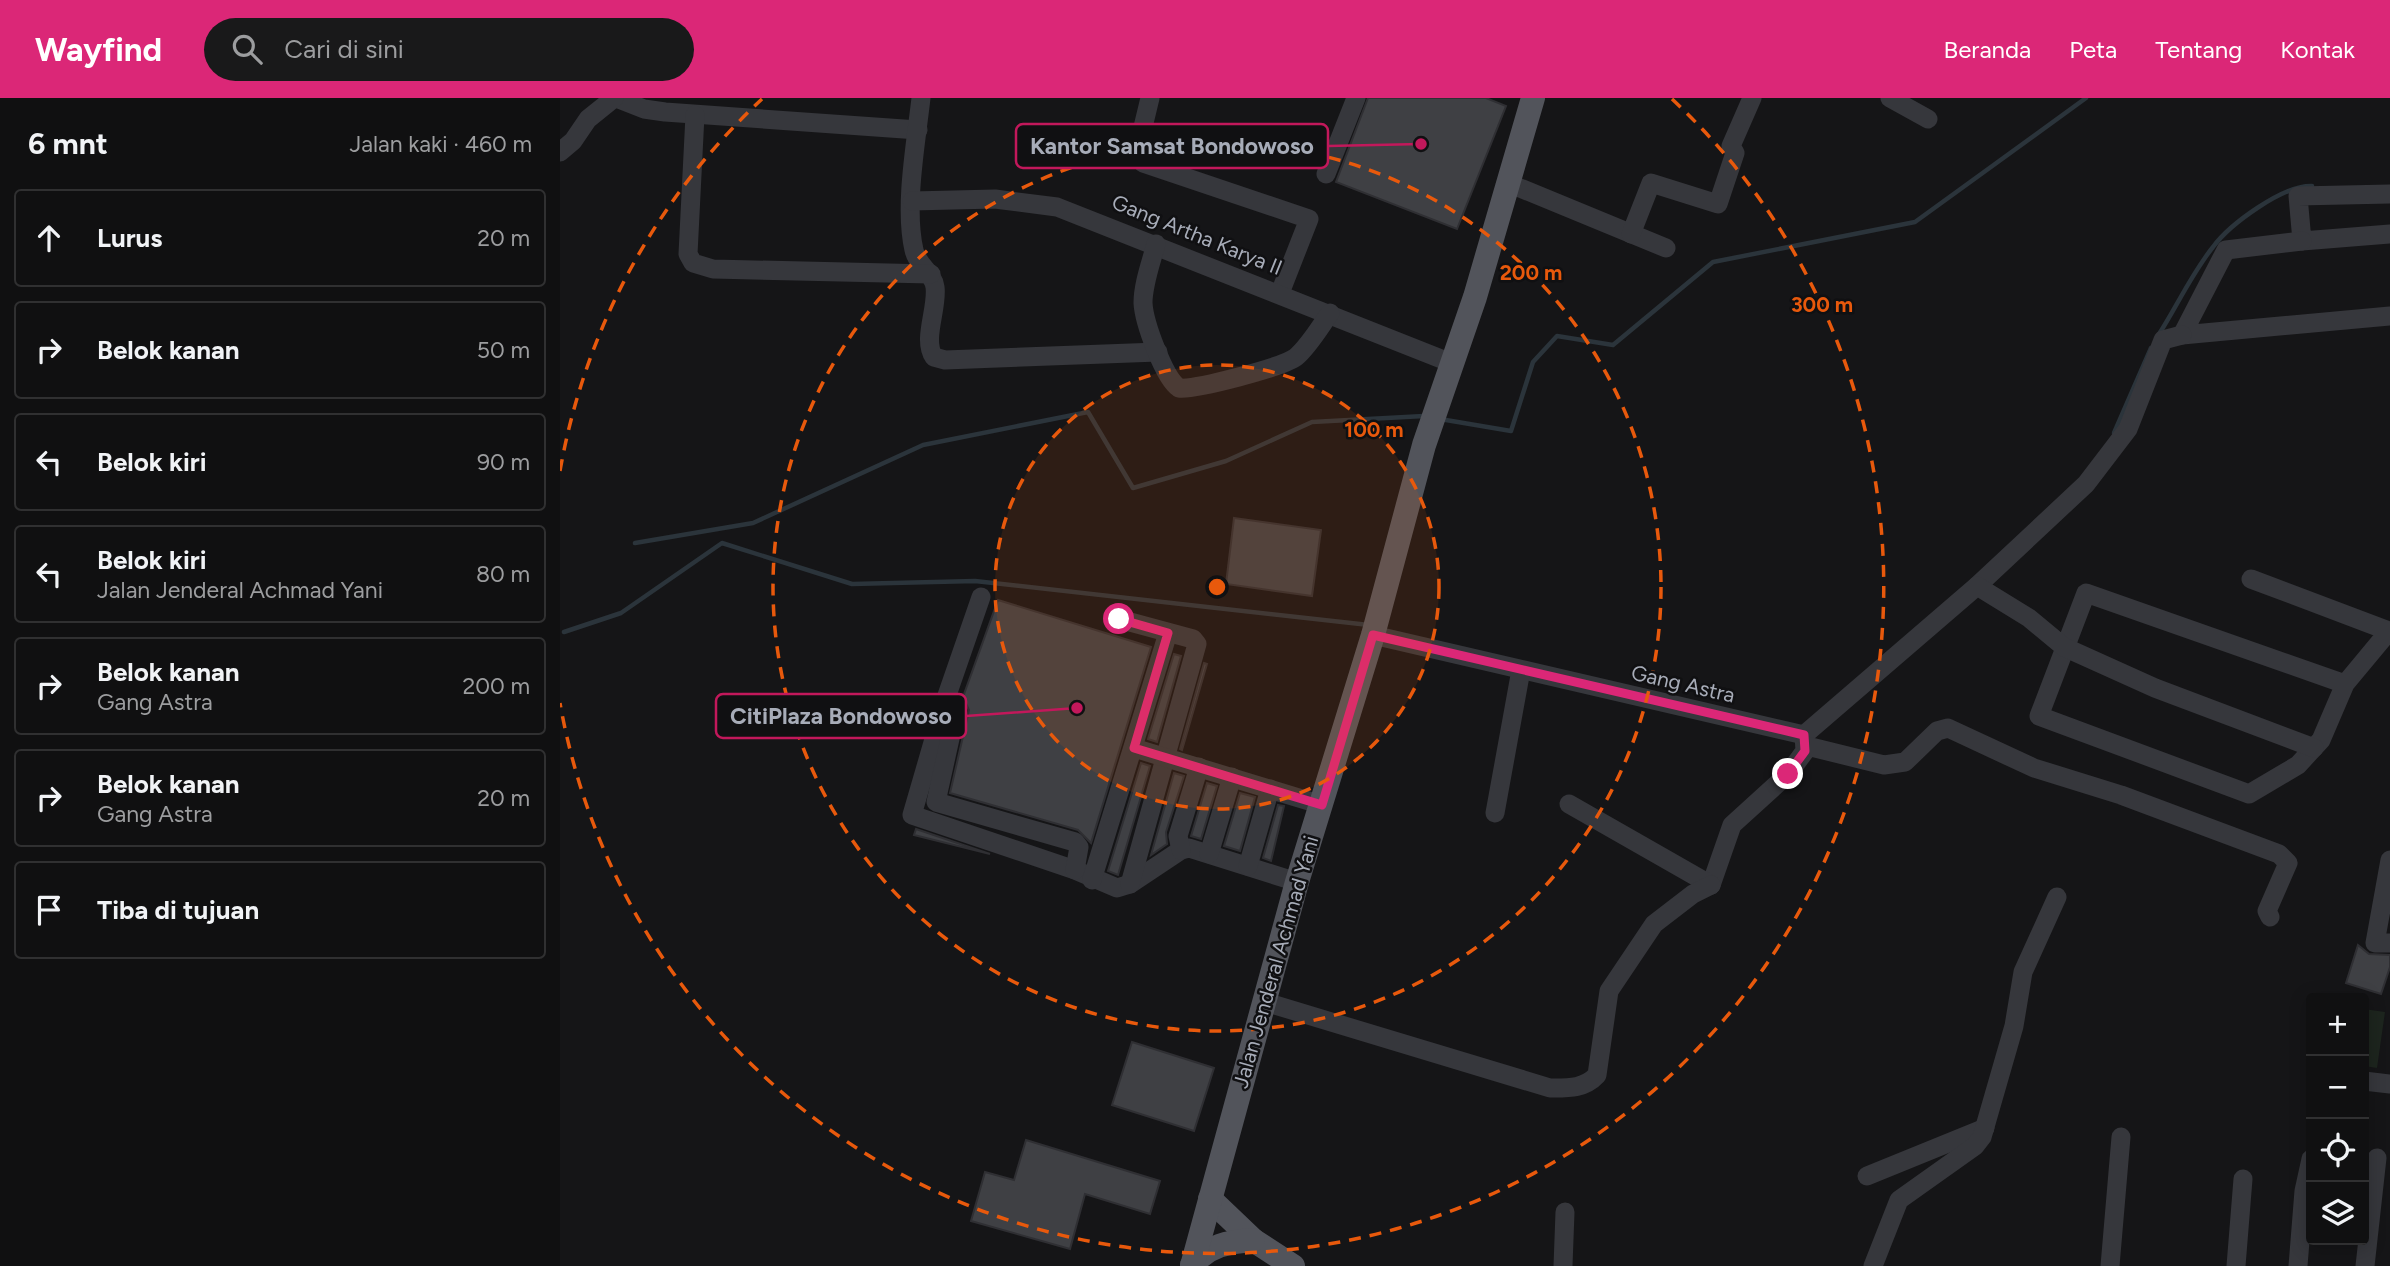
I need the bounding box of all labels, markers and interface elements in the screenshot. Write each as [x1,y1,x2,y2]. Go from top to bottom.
search box [204,18,694,81]
text: Wayfind [35,30,162,69]
icon: search [228,30,266,68]
text: Cari di sini [284,33,404,65]
text: Beranda [1944,35,2031,64]
text: Peta [2069,35,2117,64]
text: Tentang [2155,35,2242,64]
text: Kontak [2280,35,2355,64]
callout: Kantor Samsat Bondowoso [1016,124,1328,168]
text: 6 mnt [28,125,108,162]
text: Jalan kaki · 460 m [349,130,532,158]
text: Kantor Samsat Bondowoso [1030,132,1314,160]
street label: Gang Artha Karya II [1108,189,1286,280]
icon: ahead [30,219,68,257]
text: Lurus [97,222,162,254]
text: 20 m [477,224,530,252]
text: 200 m [1500,260,1562,285]
text: 300 m [1791,292,1853,317]
icon: right [30,331,68,369]
text: Belok kanan [97,334,240,366]
text: 50 m [477,336,530,364]
text: 100 m [1344,417,1404,442]
icon: left [30,443,68,481]
text: Belok kiri [97,446,206,478]
text: 90 m [477,448,530,476]
text: Belok kiri [97,544,206,576]
icon: left [30,555,68,593]
text: 80 m [476,560,530,588]
centre of rings [1205,575,1229,599]
text: Jalan Jenderal Achmad Yani [97,576,383,604]
route start [1103,603,1134,634]
text: Belok kanan [97,656,240,688]
street label: Gang Astra [1629,659,1737,708]
icon: right [30,667,68,705]
text: 200 m [462,672,530,700]
text: Gang Astra [97,688,213,716]
callout: CitiPlaza Bondowoso [716,694,966,738]
text: CitiPlaza Bondowoso [730,702,952,730]
route end [1772,758,1803,789]
text: Belok kanan [97,768,240,800]
icon: right [30,779,68,817]
text: 20 m [477,784,530,812]
text: Gang Astra [97,800,213,828]
street label: Jalan Jenderal Achmad Yani [1228,833,1324,1091]
icon: arrive [30,891,68,929]
text: Tiba di tujuan [97,894,259,926]
map controls [2306,993,2369,1245]
button: + [2306,993,2369,1056]
button: − [2306,1056,2369,1119]
button: locate [2306,1119,2369,1182]
button: layers [2306,1182,2369,1245]

